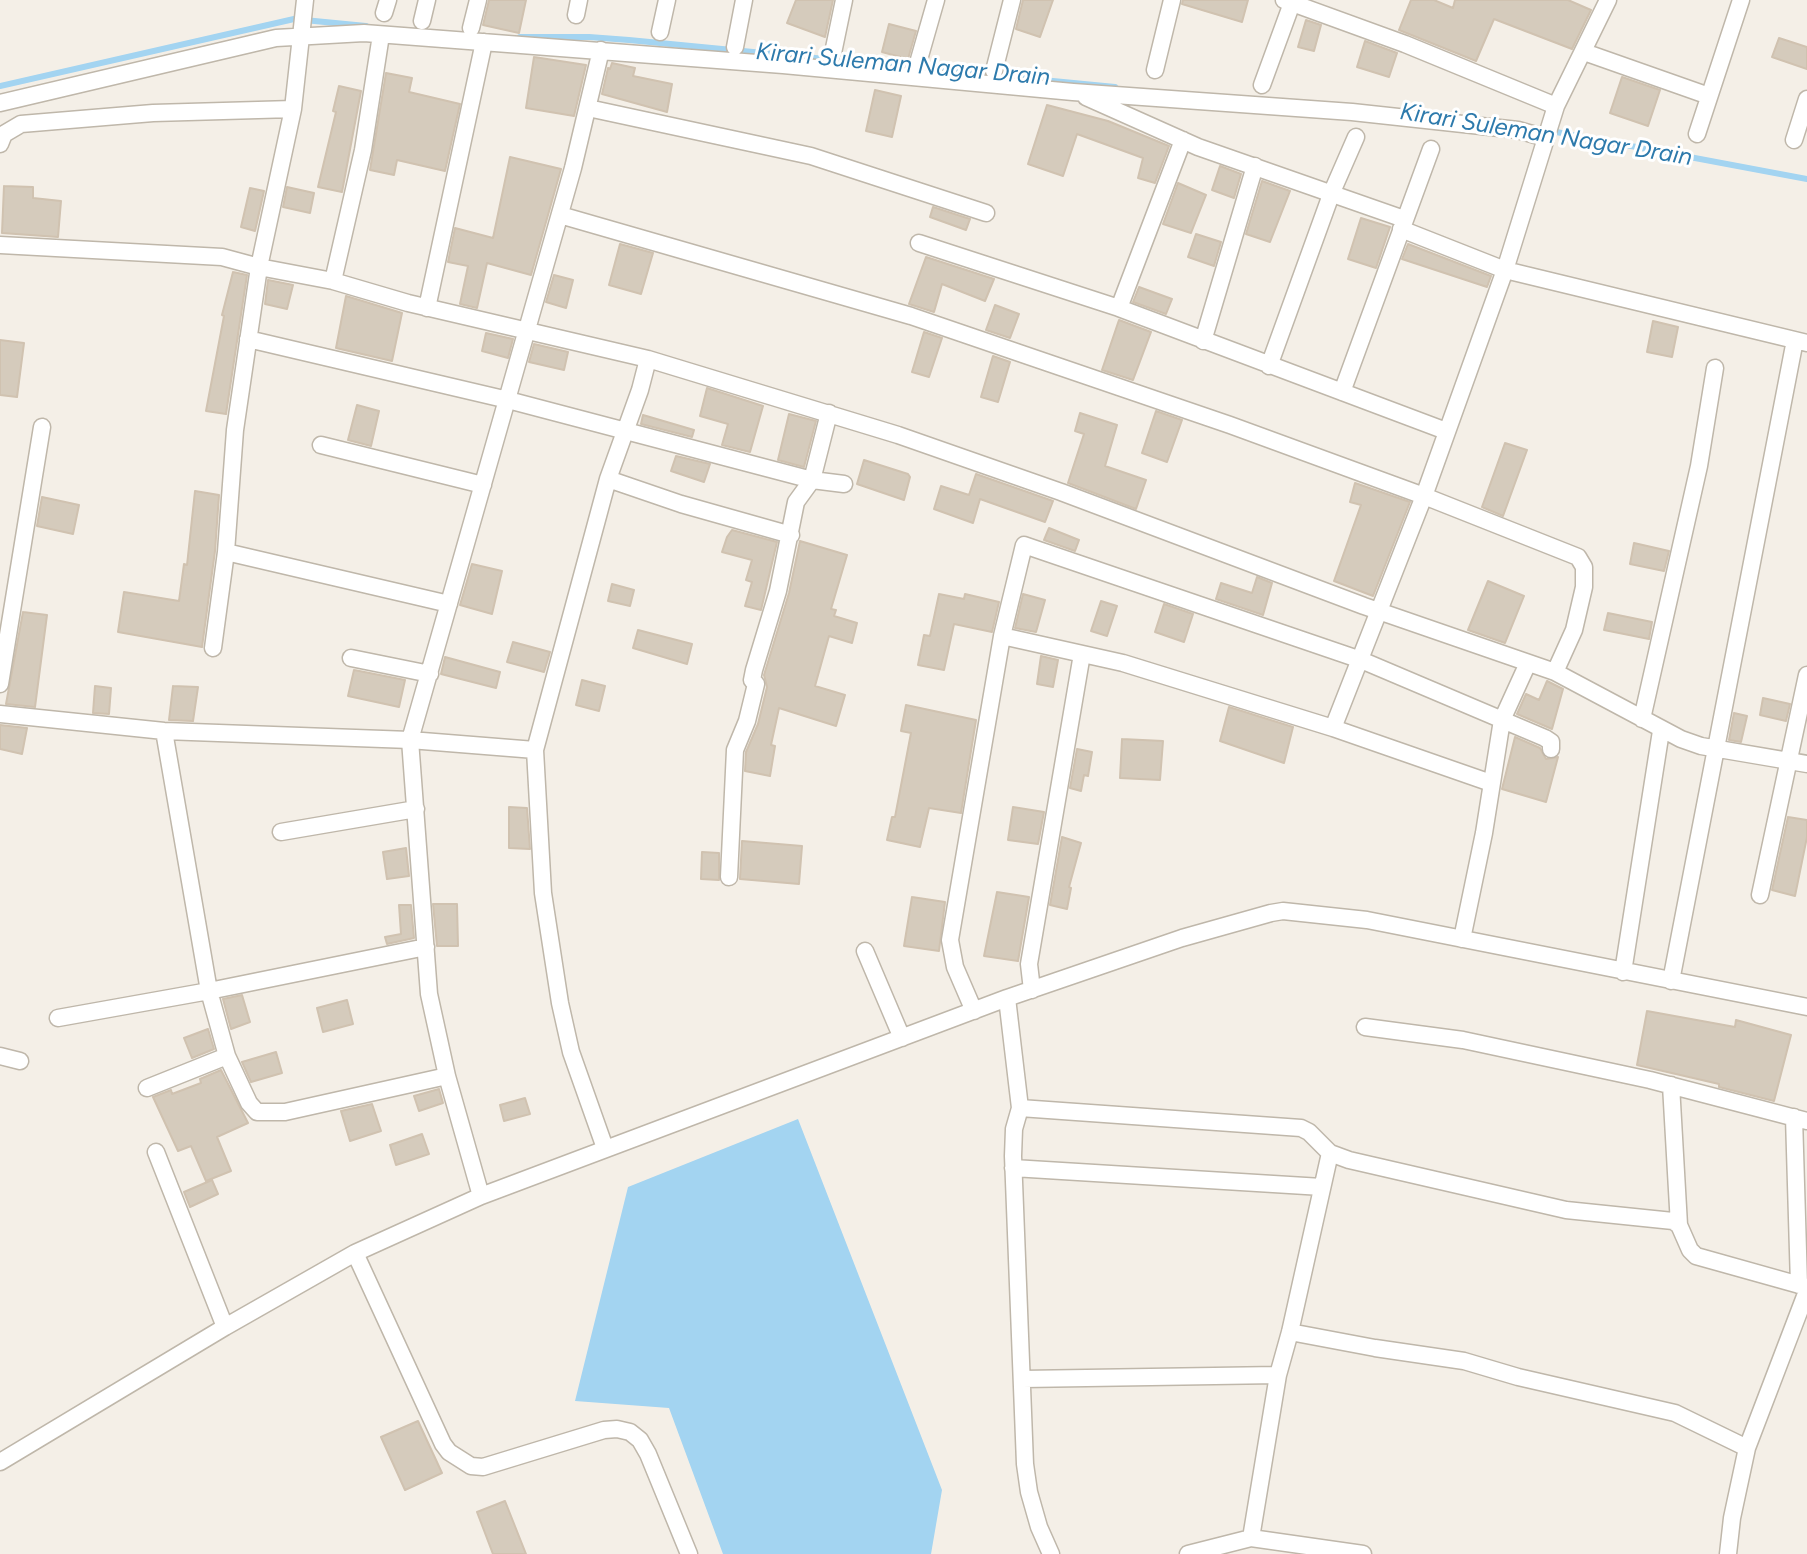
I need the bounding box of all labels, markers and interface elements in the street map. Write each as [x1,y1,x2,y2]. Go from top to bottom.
water label: Kirari Suleman Nagar Drain [755,38,1051,92]
water label: Kirari Suleman Nagar Drain [1398,98,1694,172]

